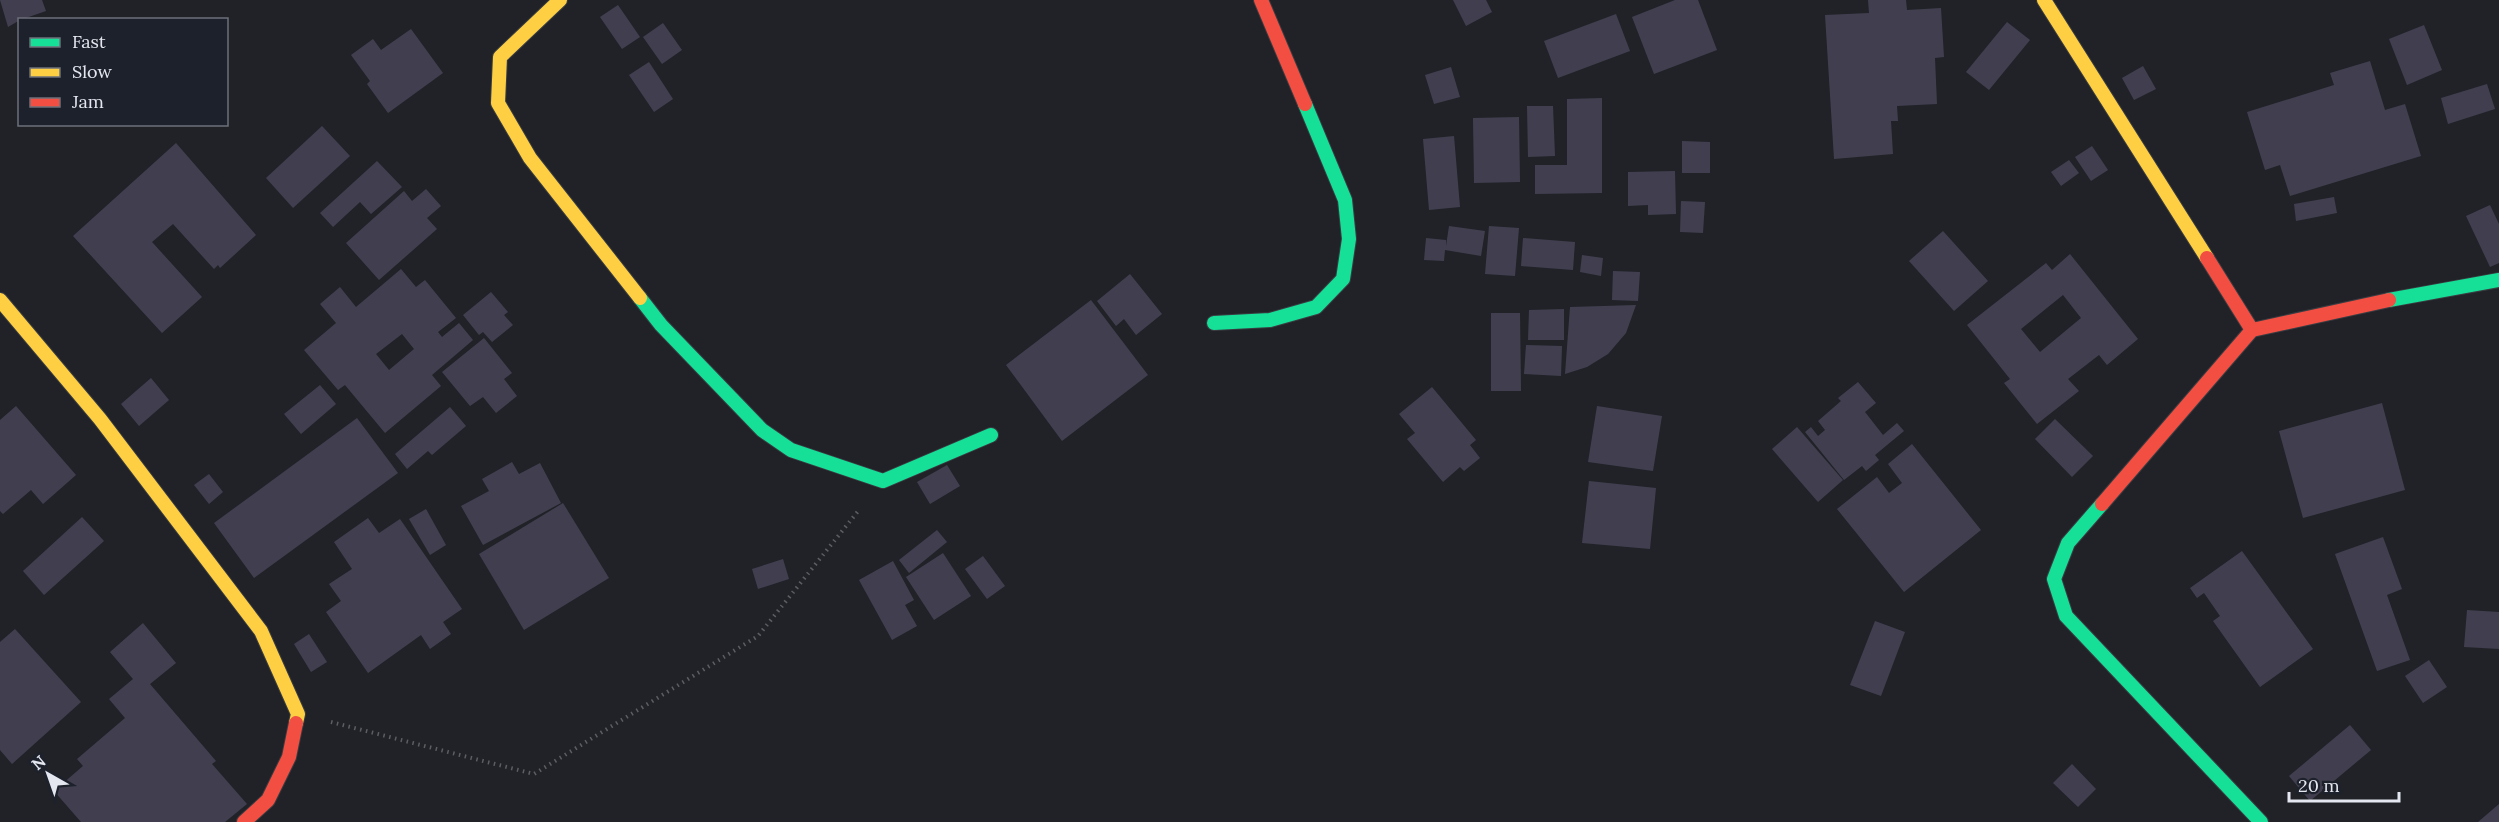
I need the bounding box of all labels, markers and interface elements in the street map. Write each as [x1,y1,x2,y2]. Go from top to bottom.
legend [18,18,228,126]
text: Fast [72,30,106,53]
text: Slow [72,60,112,83]
text: Jam [71,90,104,113]
north arrow [18,744,78,804]
text: N [27,751,50,774]
scale bar [2289,765,2398,803]
text: 20 m [2298,774,2340,797]

